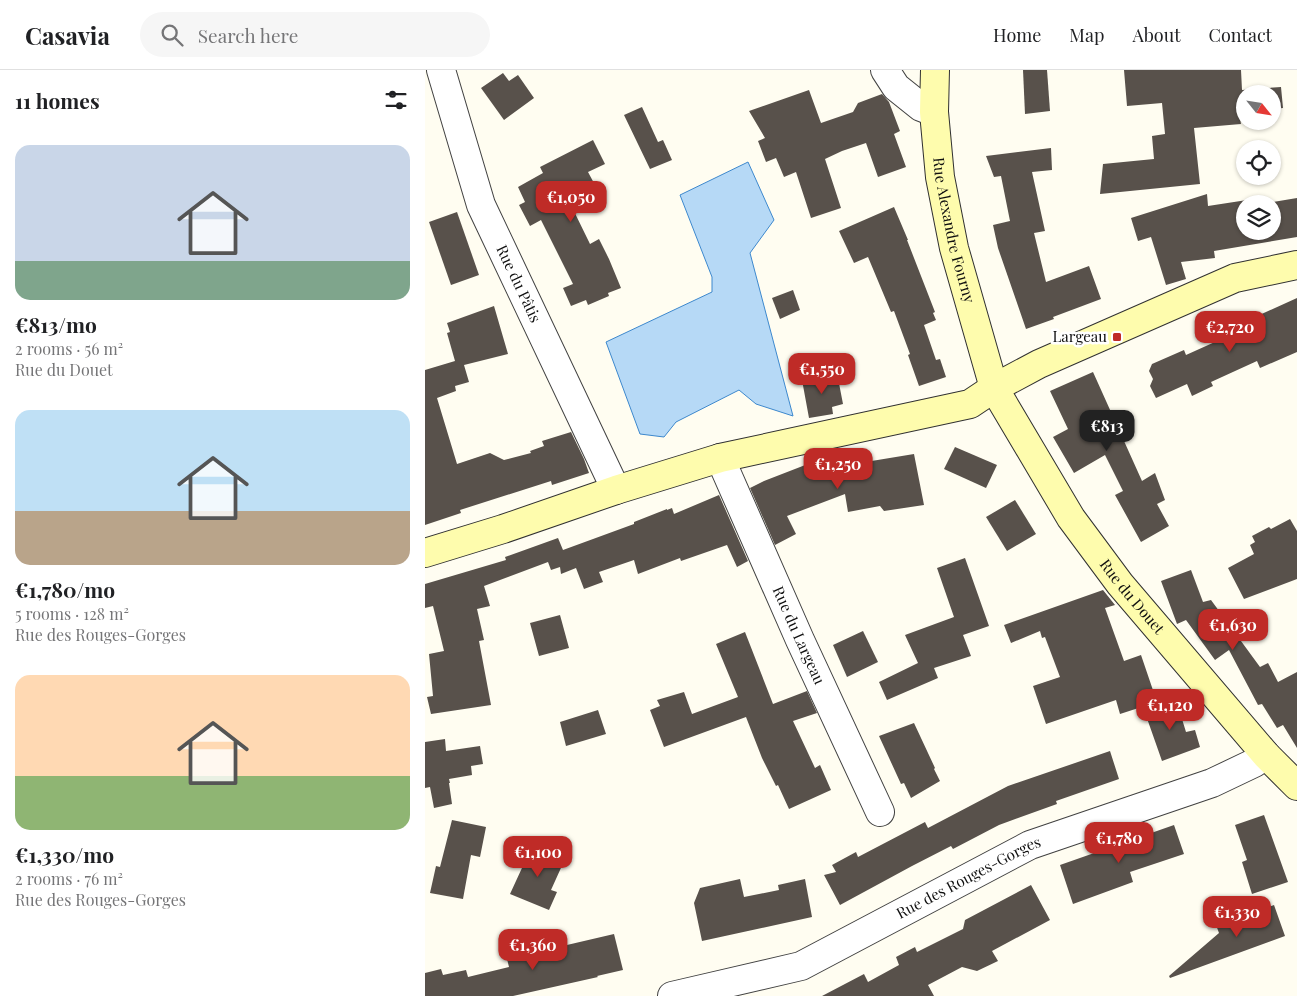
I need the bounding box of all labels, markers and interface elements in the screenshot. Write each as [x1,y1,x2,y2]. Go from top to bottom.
search box [140,12,490,57]
text: Casavia [25,19,110,51]
icon: search [158,21,186,49]
text: Search here [198,22,298,48]
text: Home [993,23,1041,47]
text: Map [1069,23,1104,47]
text: About [1132,23,1181,47]
text: Contact [1209,23,1272,47]
north arrow [1236,85,1281,130]
map controls [1236,85,1281,240]
text: 11 homes [15,86,100,114]
icon: filters [382,86,410,114]
button: locate [1236,140,1281,185]
street label: Rue Alexandre Fourny [929,156,980,306]
icon: home [168,178,258,268]
pin: €1,050 [530,180,612,223]
text: €1,050 [547,186,595,207]
button: layers [1236,195,1281,240]
street label: Rue du Pâtis [492,241,546,325]
text: €813/mo [15,310,97,338]
pin: €2,720 [1189,310,1271,353]
text: €2,720 [1206,316,1254,337]
place label: Largeau [1052,326,1107,346]
marker: Largeau [1111,331,1123,343]
text: 2 rooms · 56 m² [15,338,123,359]
pin: €1,550 [781,352,863,395]
text: €1,550 [799,358,845,379]
text: Rue du Douet [15,359,113,380]
pin: €813 [1077,410,1137,452]
text: €813 [1090,415,1124,436]
icon: home [168,443,258,533]
pin: €1,250 [797,448,879,490]
text: €1,250 [815,453,861,474]
street label: Rue du Douet [1096,555,1170,639]
text: €1,780/mo [15,575,115,603]
street label: Rue du Largeau [769,583,830,688]
text: 5 rooms · 128 m² [15,603,129,624]
pin: €1,630 [1192,608,1274,651]
text: €1,630 [1209,614,1257,635]
text: Rue des Rouges-Gorges [15,624,186,645]
pin: €1,120 [1129,688,1211,731]
text: €1,120 [1147,694,1193,715]
icon: home [168,708,258,798]
pin: €1,780 [1078,822,1160,864]
text: €1,780 [1096,827,1142,848]
street label: Rue des Rouges-Gorges [893,831,1043,923]
pin: €1,100 [497,836,579,878]
text: €1,330/mo [15,840,114,868]
text: €1,100 [514,841,562,862]
text: 2 rooms · 76 m² [15,868,123,889]
text: Rue des Rouges-Gorges [15,889,186,910]
pin: €1,330 [1196,896,1278,938]
text: €1,330 [1214,901,1260,922]
pin: €1,360 [492,928,574,971]
text: €1,360 [509,934,557,955]

